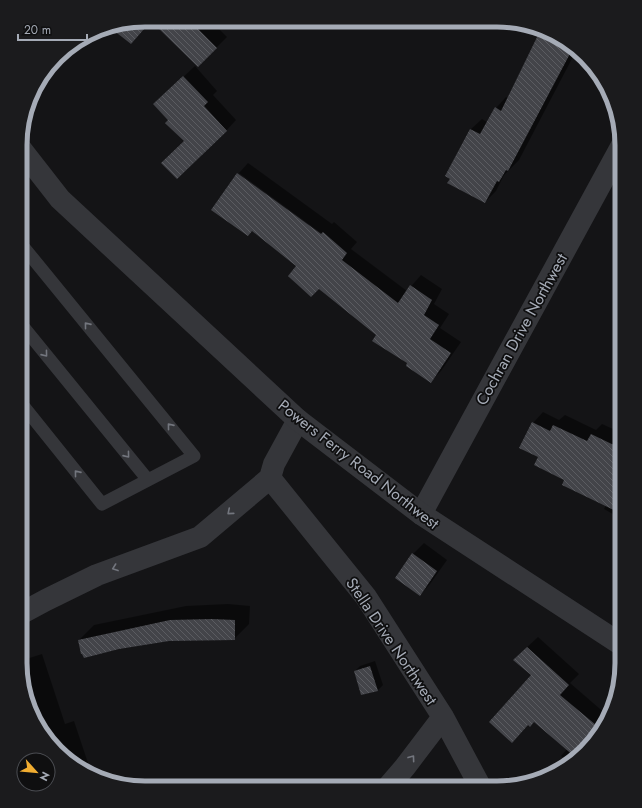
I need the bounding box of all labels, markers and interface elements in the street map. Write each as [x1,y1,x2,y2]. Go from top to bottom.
scale bar [18,16,87,42]
text: 20 m [24,21,51,39]
street label: Cochran Drive Northwest [470,249,573,409]
one-way arrow [85,323,92,330]
one-way arrow [41,350,48,357]
street label: Powers Ferry Road Northwest [273,394,444,535]
one-way arrow [167,423,174,430]
one-way arrow [123,451,130,458]
one-way arrow [75,471,82,478]
one-way arrow [227,508,235,515]
one-way arrow [111,564,118,572]
street label: Stella Drive Northwest [340,573,443,710]
north arrow [16,752,56,792]
one-way arrow [408,755,415,762]
text: N [36,769,54,784]

